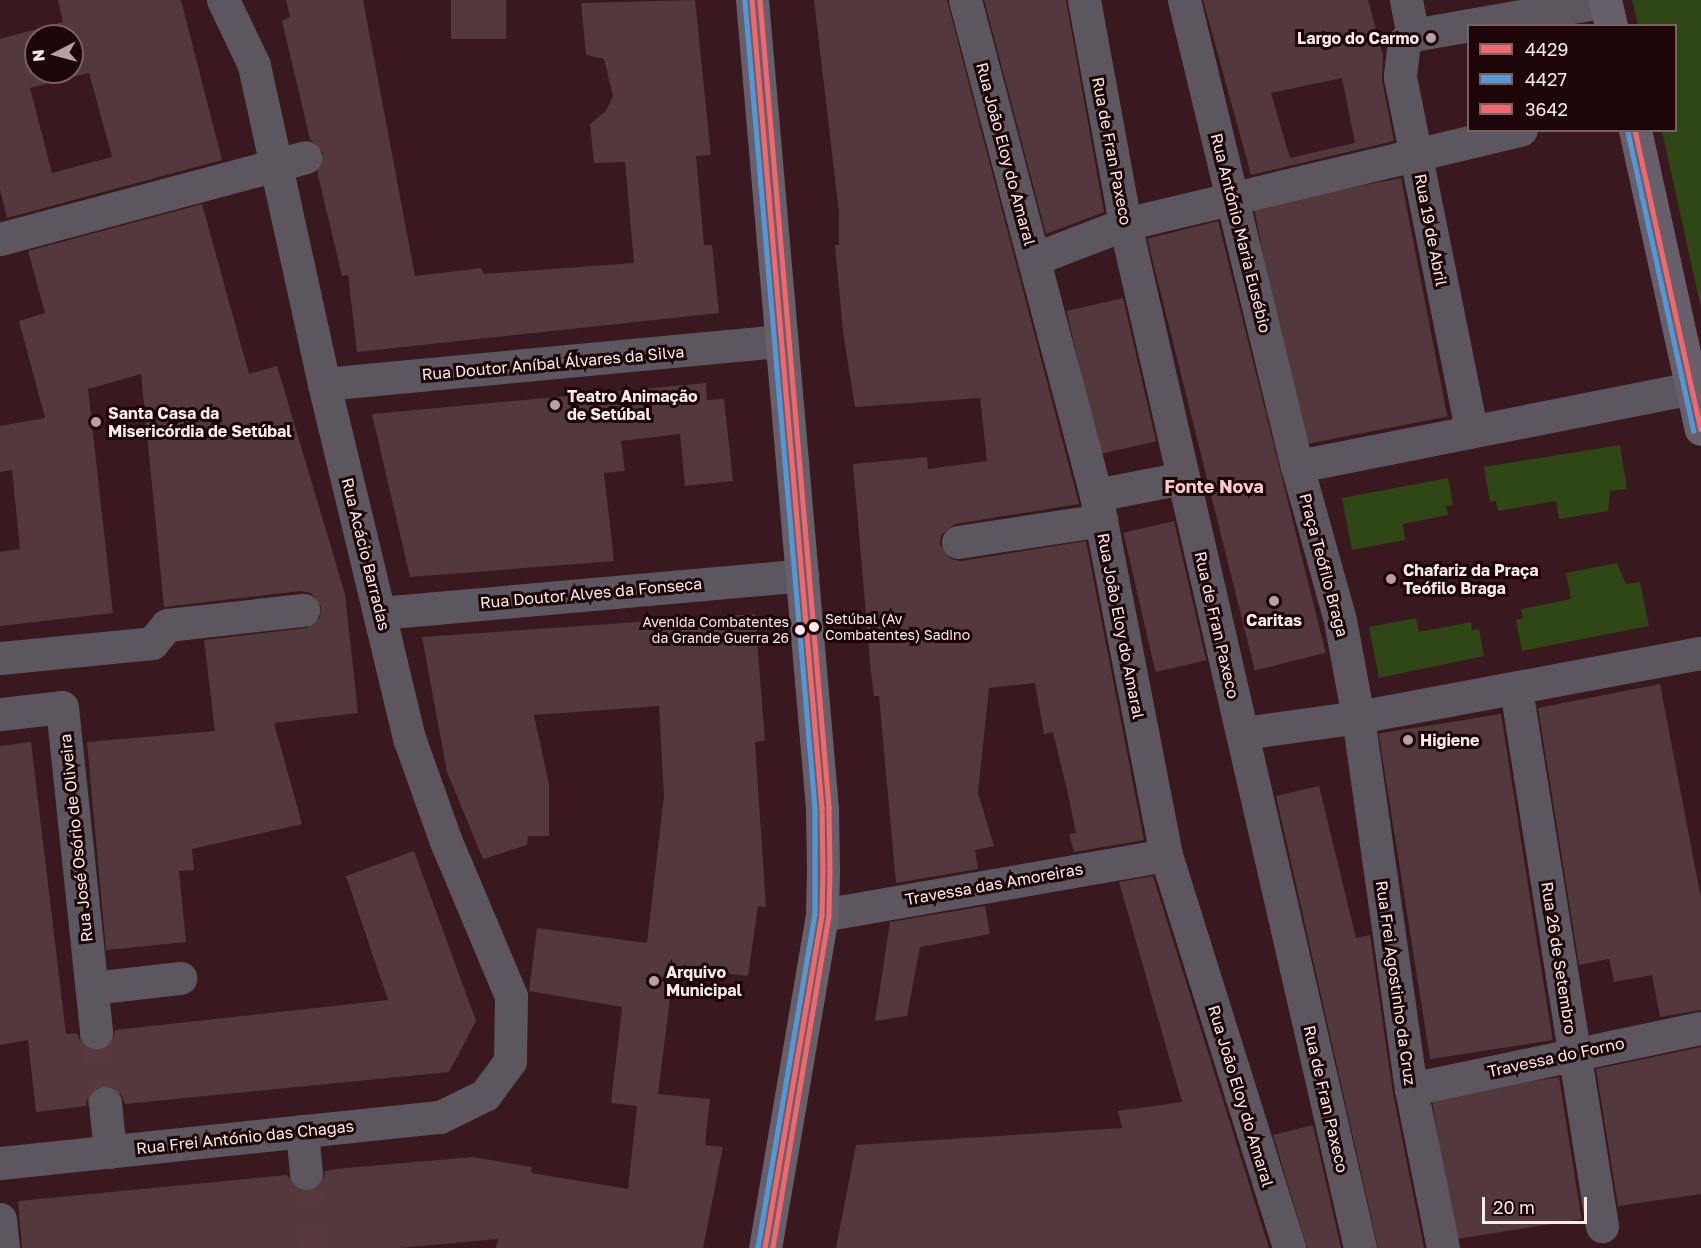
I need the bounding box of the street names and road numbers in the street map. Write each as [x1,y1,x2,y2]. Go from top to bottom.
street label: Rua João Eloy do Amaral [972,60,1040,248]
street label: Rua de Fran Paxeco [1088,75,1136,227]
street label: Rua António Maria Eusébio [1207,131,1275,335]
street label: Rua 19 de Abril [1411,172,1451,288]
street label: Rua Doutor Aníbal Álvares da Silva [421,342,685,384]
street label: Rua Acácio Barradas [338,476,394,632]
street label: Praça Teófilo Braga [1296,491,1352,639]
street label: Rua João Eloy do Amaral [1094,531,1148,721]
street label: Rua de Fran Paxeco [1191,550,1243,700]
street label: Rua Doutor Alves da Fonseca [479,574,703,612]
street label: Rua José Osório de Oliveira [56,733,96,943]
street label: Travessa das Amoreiras [904,859,1084,909]
street label: Rua Frei Agostinho da Cruz [1372,879,1420,1087]
street label: Rua 26 de Setembro [1537,880,1581,1036]
street label: Rua João Eloy do Amaral [1204,1003,1278,1189]
street label: Rua de Fran Paxeco [1300,1024,1352,1174]
street label: Travessa do Forno [1486,1033,1626,1081]
street label: Rua Frei António das Chagas [135,1116,355,1158]

